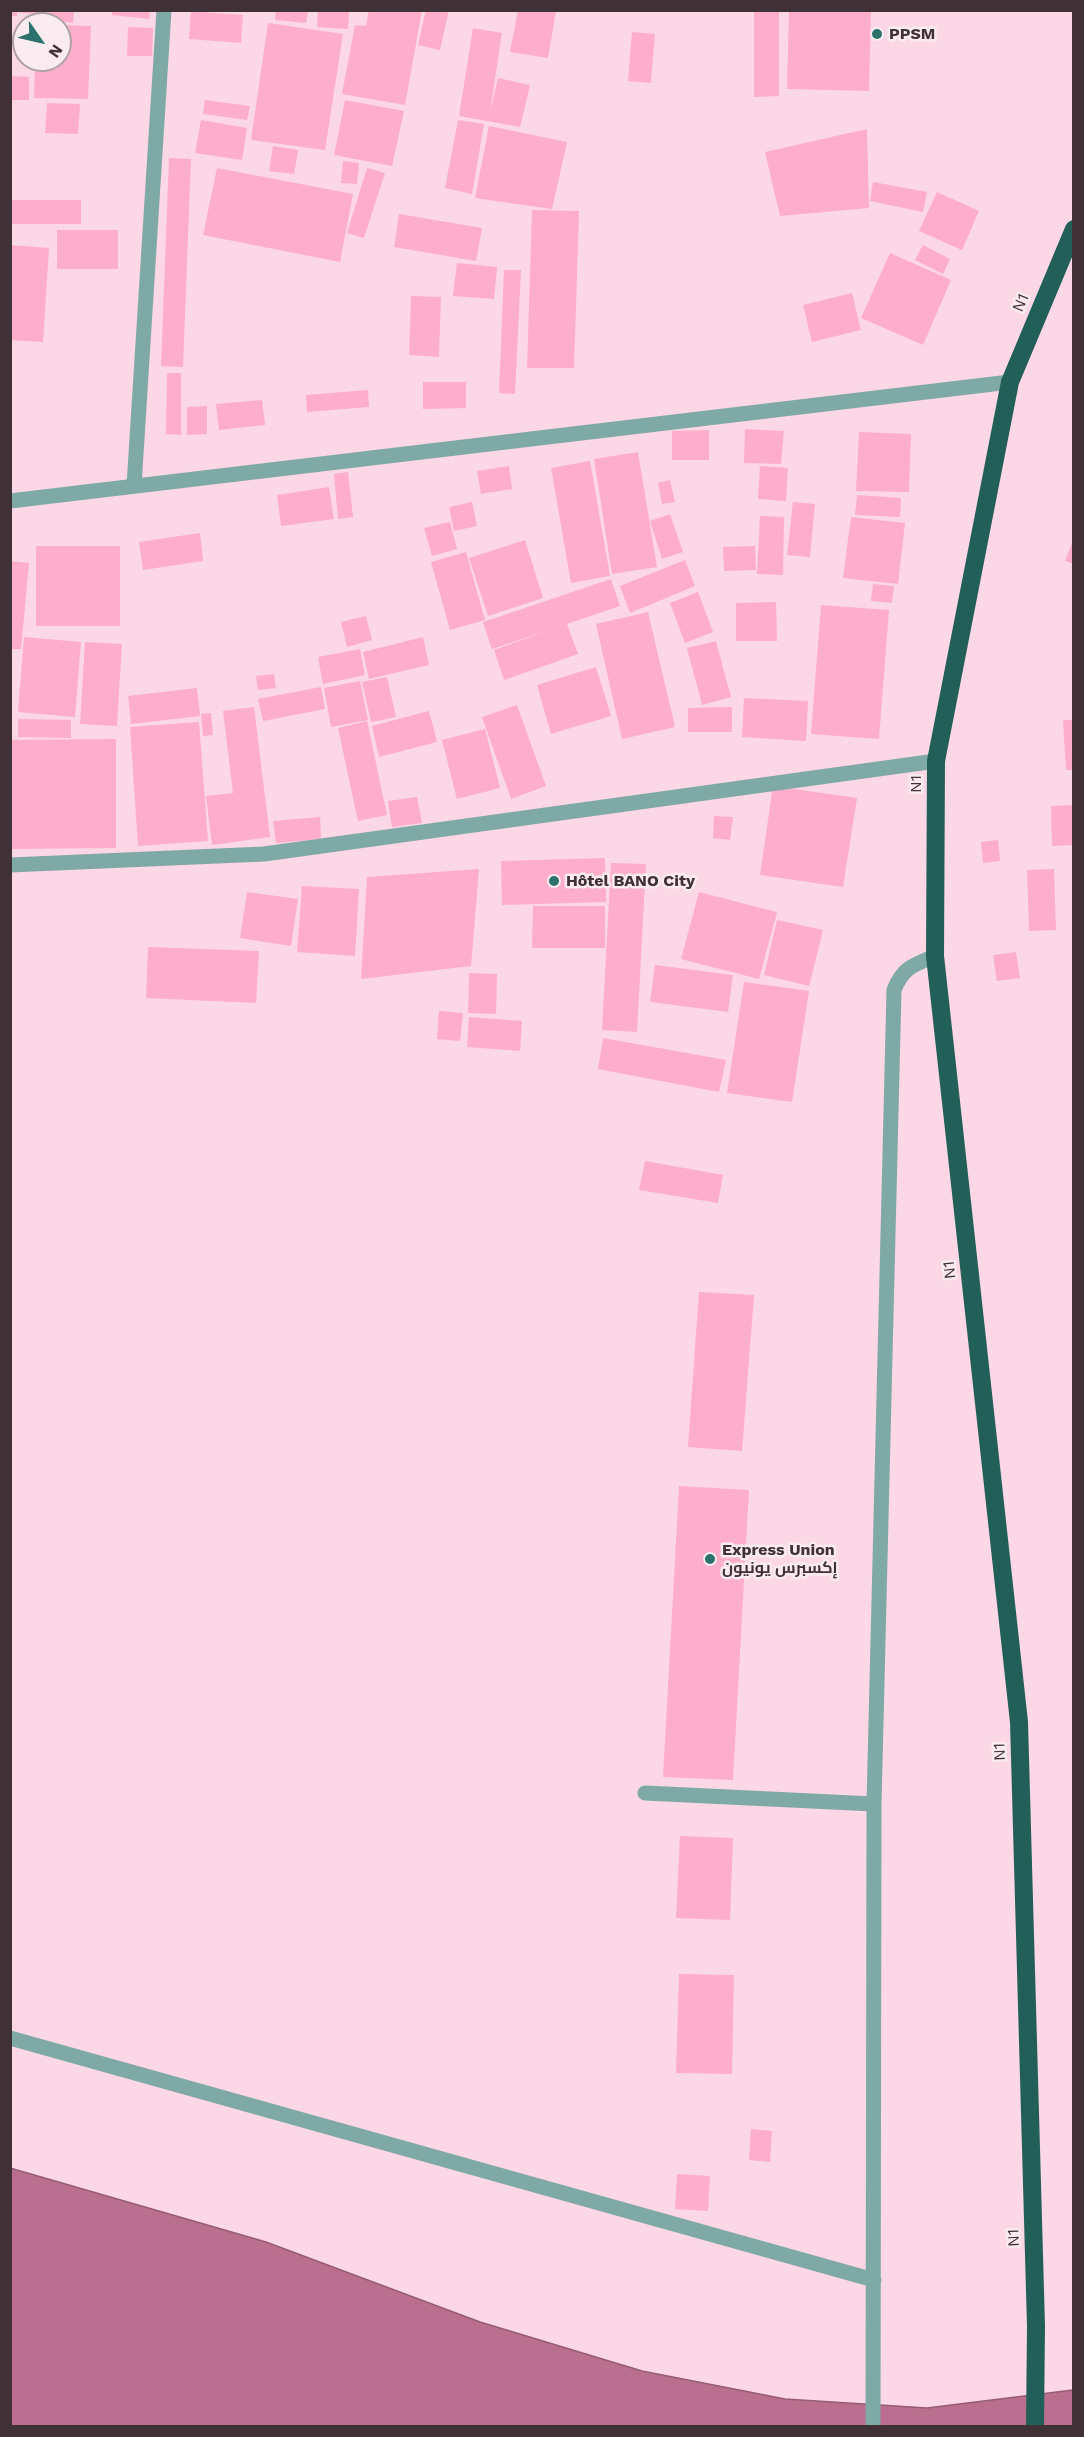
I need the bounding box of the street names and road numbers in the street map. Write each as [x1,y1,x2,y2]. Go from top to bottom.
street label: N1 [1009,291,1033,315]
street label: N1 [906,775,926,793]
street label: N1 [940,1260,960,1280]
street label: N1 [990,1743,1010,1761]
street label: N1 [1004,2229,1024,2247]

